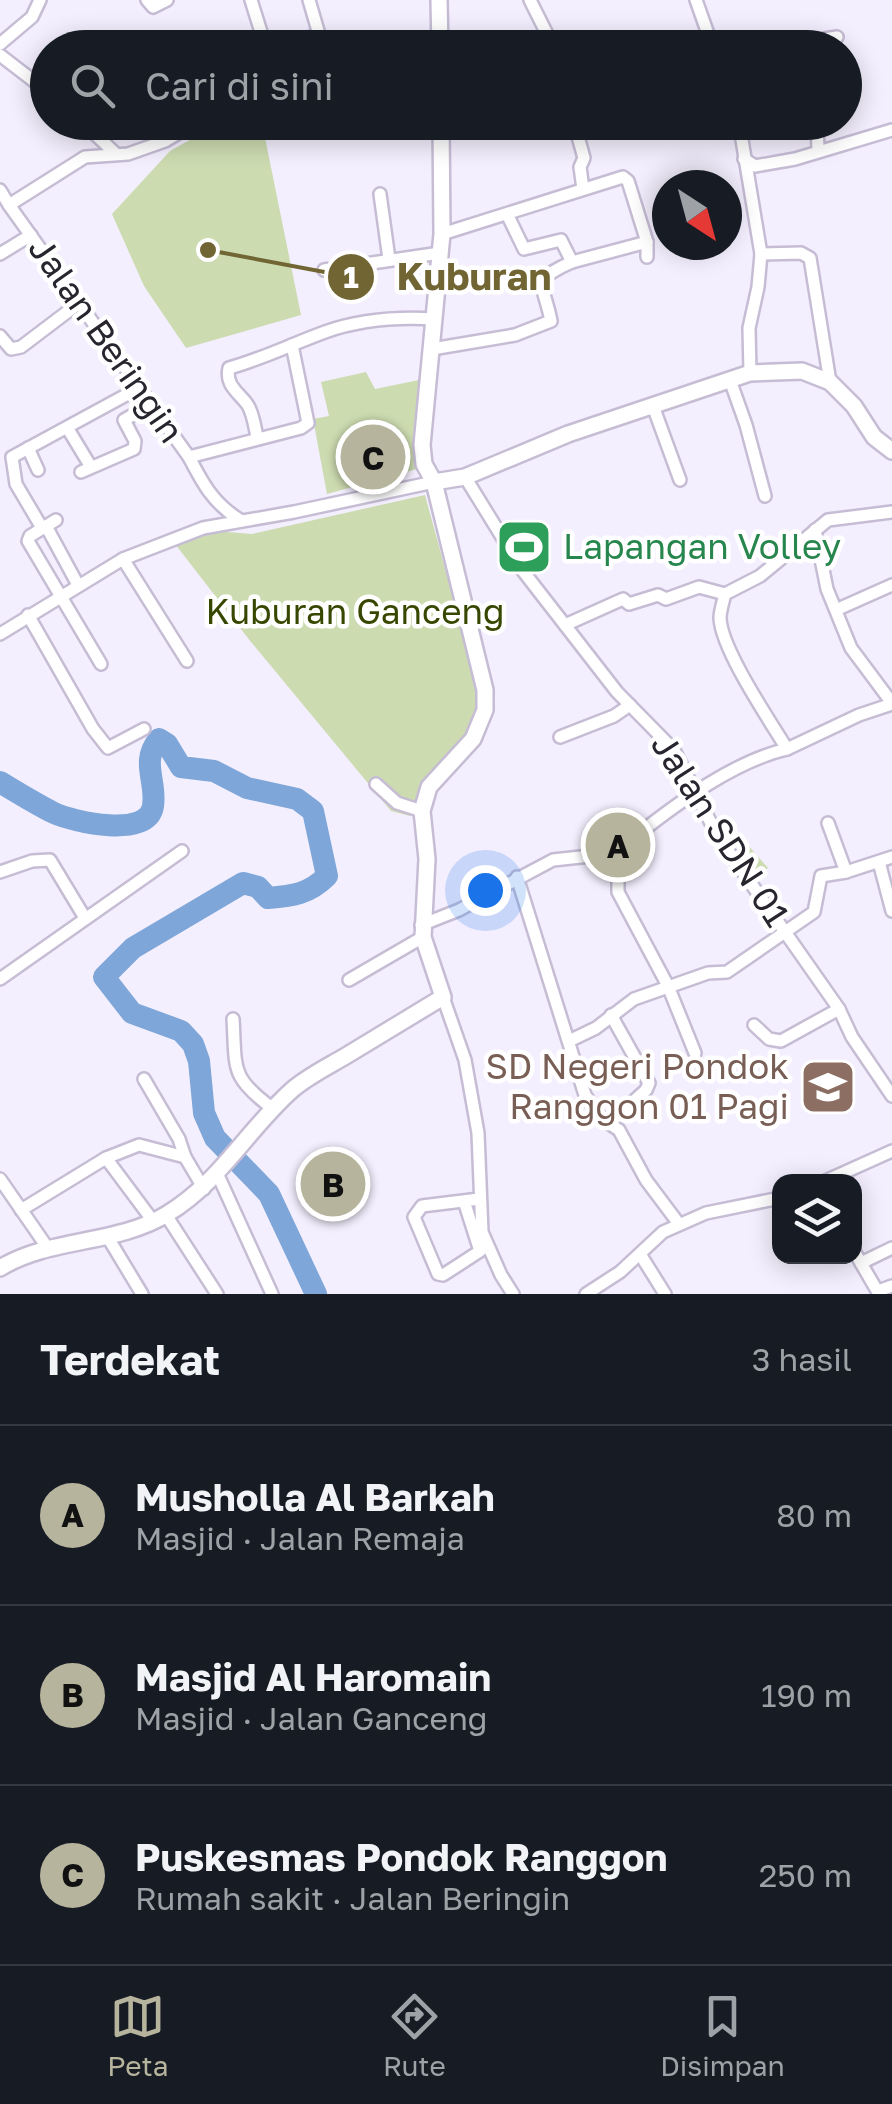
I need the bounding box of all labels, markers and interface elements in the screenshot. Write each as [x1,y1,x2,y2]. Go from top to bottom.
search box [30,30,862,140]
icon: search [65,58,120,113]
text: Cari di sini [145,63,334,108]
north arrow [652,170,742,260]
street label: Jalan Beringin [20,229,193,450]
callout: Kuburan [326,243,571,311]
text: Kuburan [397,253,551,298]
text: 1 [343,259,359,295]
pin: C [340,420,406,494]
sports icon: Lapangan Volley [494,517,554,577]
place label: Lapangan Volley [563,525,841,567]
park label: Kuburan Ganceng [205,590,505,632]
street label: Jalan SDN 01 [643,725,799,934]
pin: A [586,808,650,882]
your location [460,865,511,916]
place label: SD Negeri Pondok Ranggon 01 Pagi [485,1045,789,1127]
school or university icon: SD Negeri Pondok Ranggon 01 Pagi [798,1057,858,1117]
pin: B [300,1146,366,1222]
map controls [772,1174,862,1264]
button: layers [772,1174,862,1264]
text: Terdekat [40,1334,220,1384]
text: 3 hasil [752,1340,852,1378]
text: Musholla Al Barkah [135,1474,495,1519]
text: A [61,1496,84,1534]
text: 80 m [776,1496,852,1534]
text: Masjid · Jalan Remaja [135,1519,465,1557]
text: Masjid Al Haromain [135,1654,491,1699]
text: B [61,1676,84,1714]
text: 190 m [761,1676,852,1714]
text: Masjid · Jalan Ganceng [135,1699,488,1737]
text: Puskesmas Pondok Ranggon [135,1834,667,1879]
text: C [61,1856,84,1894]
text: 250 m [759,1856,852,1894]
text: Rumah sakit · Jalan Beringin [135,1879,570,1917]
tab: Peta [107,1989,169,2082]
tab: Rute [383,1989,446,2082]
tab: Disimpan [660,1989,785,2082]

